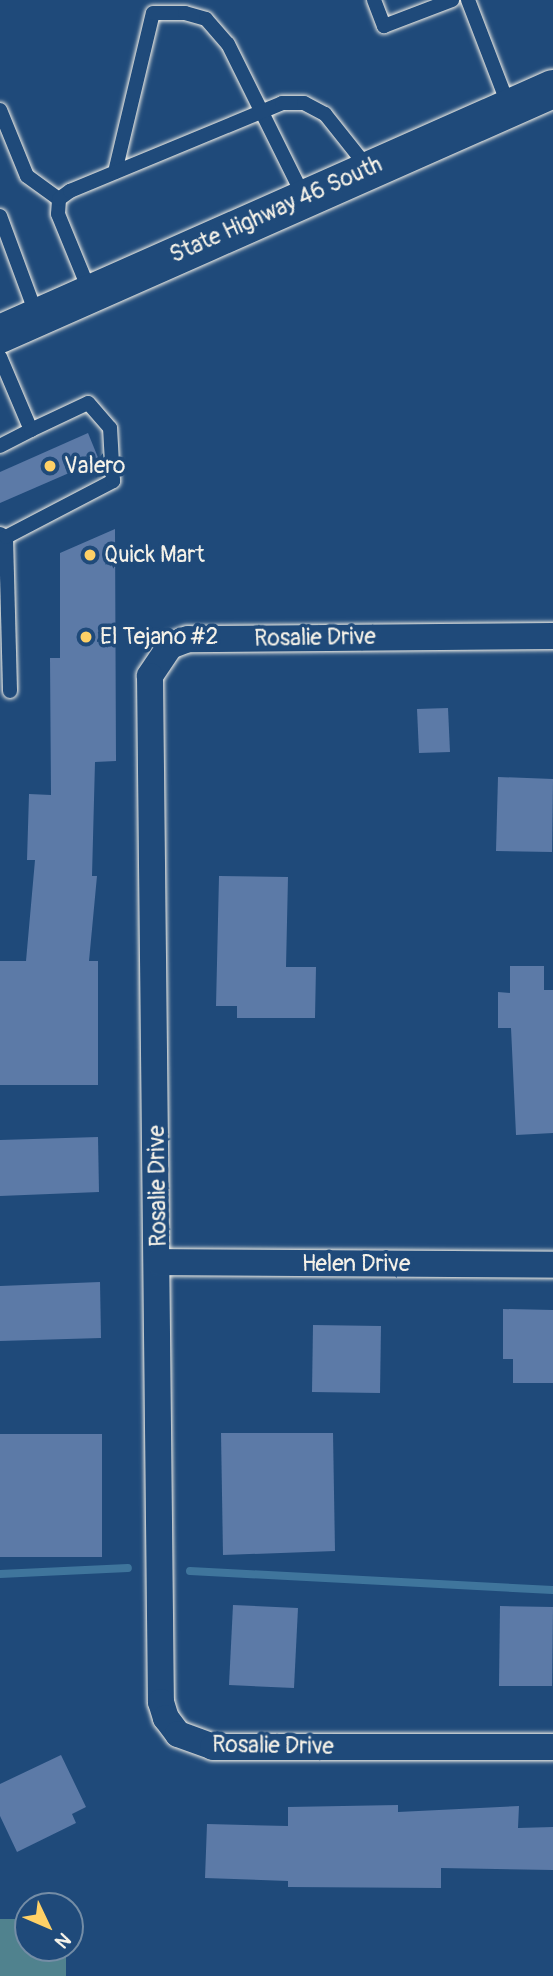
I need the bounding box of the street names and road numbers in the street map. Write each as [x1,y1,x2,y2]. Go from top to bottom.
street label: State Highway 46 South [165,151,387,269]
street label: Rosalie Drive [254,623,376,653]
street label: Rosalie Drive [143,1125,173,1247]
street label: Helen Drive [302,1250,410,1278]
street label: Rosalie Drive [212,1731,334,1761]

